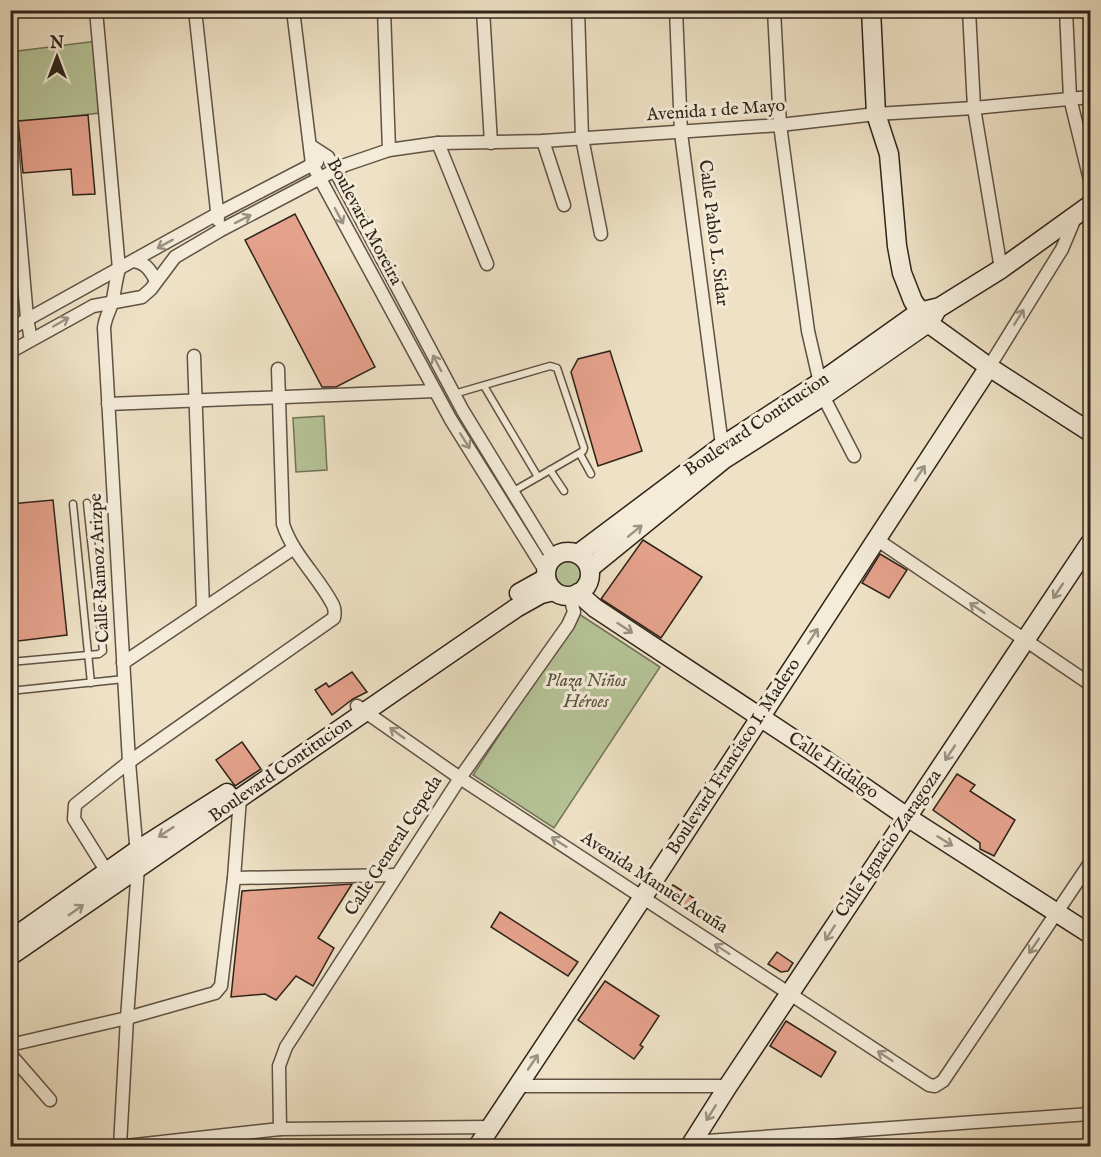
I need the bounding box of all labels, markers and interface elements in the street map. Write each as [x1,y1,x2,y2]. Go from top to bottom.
north arrow [27,27,87,87]
text: N [49,34,64,54]
street label: Avenida 1 de Mayo [645,95,786,127]
street label: Boulevard Moreira [321,155,407,290]
street label: Calle Pablo L. Sidar [693,159,733,308]
one-way arrow [333,207,345,224]
one-way arrow [233,212,251,224]
one-way arrow [156,238,173,250]
one-way arrow [1014,309,1026,326]
one-way arrow [52,316,69,328]
one-way arrow [431,355,443,372]
street label: Boulevard Contitucion [680,368,834,482]
one-way arrow [459,432,471,449]
one-way arrow [914,465,926,482]
street label: Calle Ramoz Arizpe [85,493,115,643]
one-way arrow [627,525,643,538]
one-way arrow [1052,583,1064,599]
one-way arrow [968,601,985,614]
one-way arrow [616,622,633,634]
one-way arrow [807,629,819,645]
street label: Boulevard Francisco I. Madero [662,654,806,860]
park label: Plaza Niños Héroes [545,670,627,714]
street label: Boulevard Contitucion [205,712,358,828]
one-way arrow [390,727,406,739]
street label: Calle Hidalgo [783,727,883,805]
one-way arrow [943,745,956,762]
street label: Calle Ignacio Zaragoza [831,765,947,923]
street label: Calle General Cepeda [340,771,448,921]
one-way arrow [158,826,175,838]
street label: Avenida Manuel Acuña [575,826,732,939]
one-way arrow [936,835,953,847]
one-way arrow [551,836,568,848]
one-way arrow [67,904,84,916]
one-way arrow [824,924,836,941]
one-way arrow [1028,937,1040,954]
one-way arrow [714,943,731,955]
one-way arrow [877,1050,894,1062]
one-way arrow [526,1054,539,1071]
one-way arrow [704,1104,716,1121]

